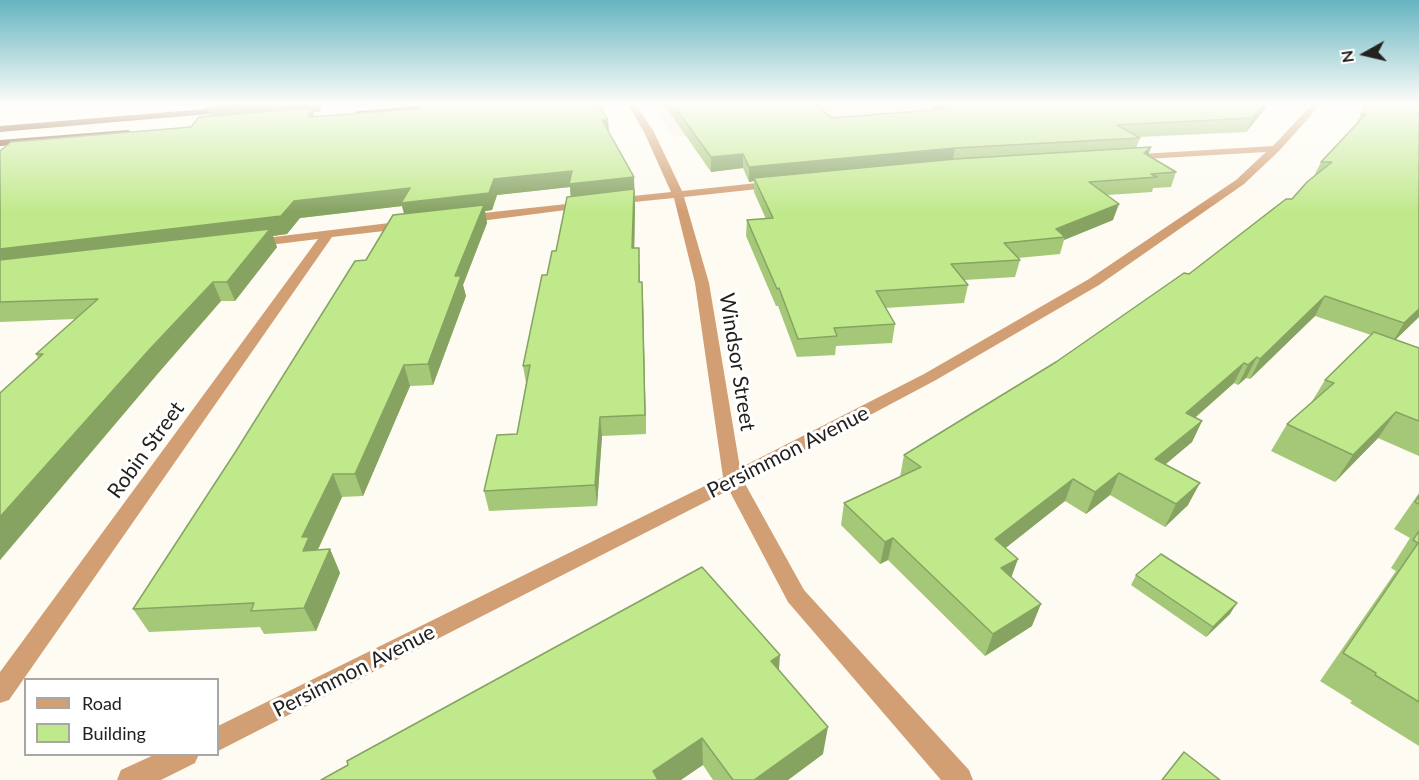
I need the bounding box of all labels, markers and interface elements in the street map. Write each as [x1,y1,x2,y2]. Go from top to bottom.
north arrow [1335,24,1395,84]
text: N [1336,49,1357,64]
street label: Windsor Street [714,291,760,433]
street label: Robin Street [102,397,190,503]
street label: Persimmon Avenue [703,400,873,504]
street label: Persimmon Avenue [269,619,439,723]
legend [24,678,219,756]
text: Road [82,692,122,714]
text: Building [82,722,146,744]

